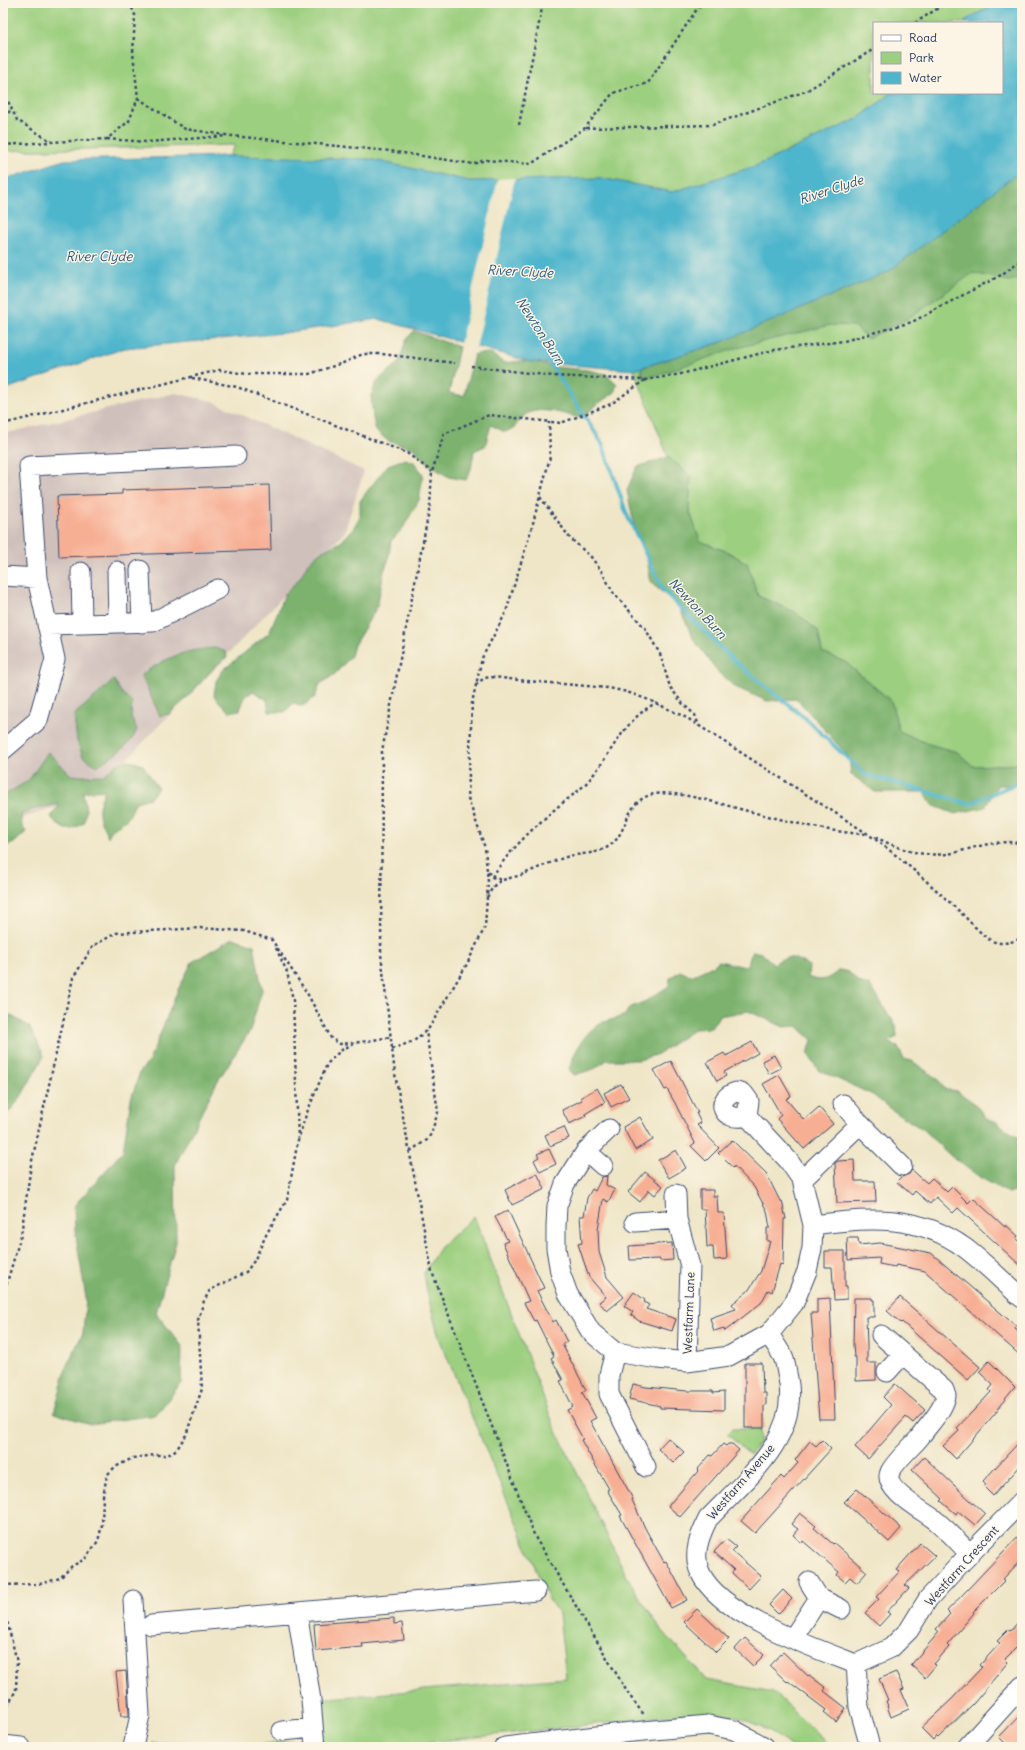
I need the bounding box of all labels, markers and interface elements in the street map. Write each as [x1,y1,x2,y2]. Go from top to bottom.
legend [873,22,1003,94]
text: Road [909,30,937,45]
text: Park [909,50,934,65]
text: Water [909,70,942,85]
water label: River Clyde [797,171,866,208]
water label: River Clyde [66,248,133,265]
water label: River Clyde [486,261,555,282]
water label: Newton Burn [512,294,569,369]
water label: Newton Burn [665,574,731,643]
street label: Westfarm Lane [680,1272,697,1354]
street label: Westfarm Avenue [704,1441,778,1523]
street label: Westfarm Crescent [922,1522,1002,1609]

